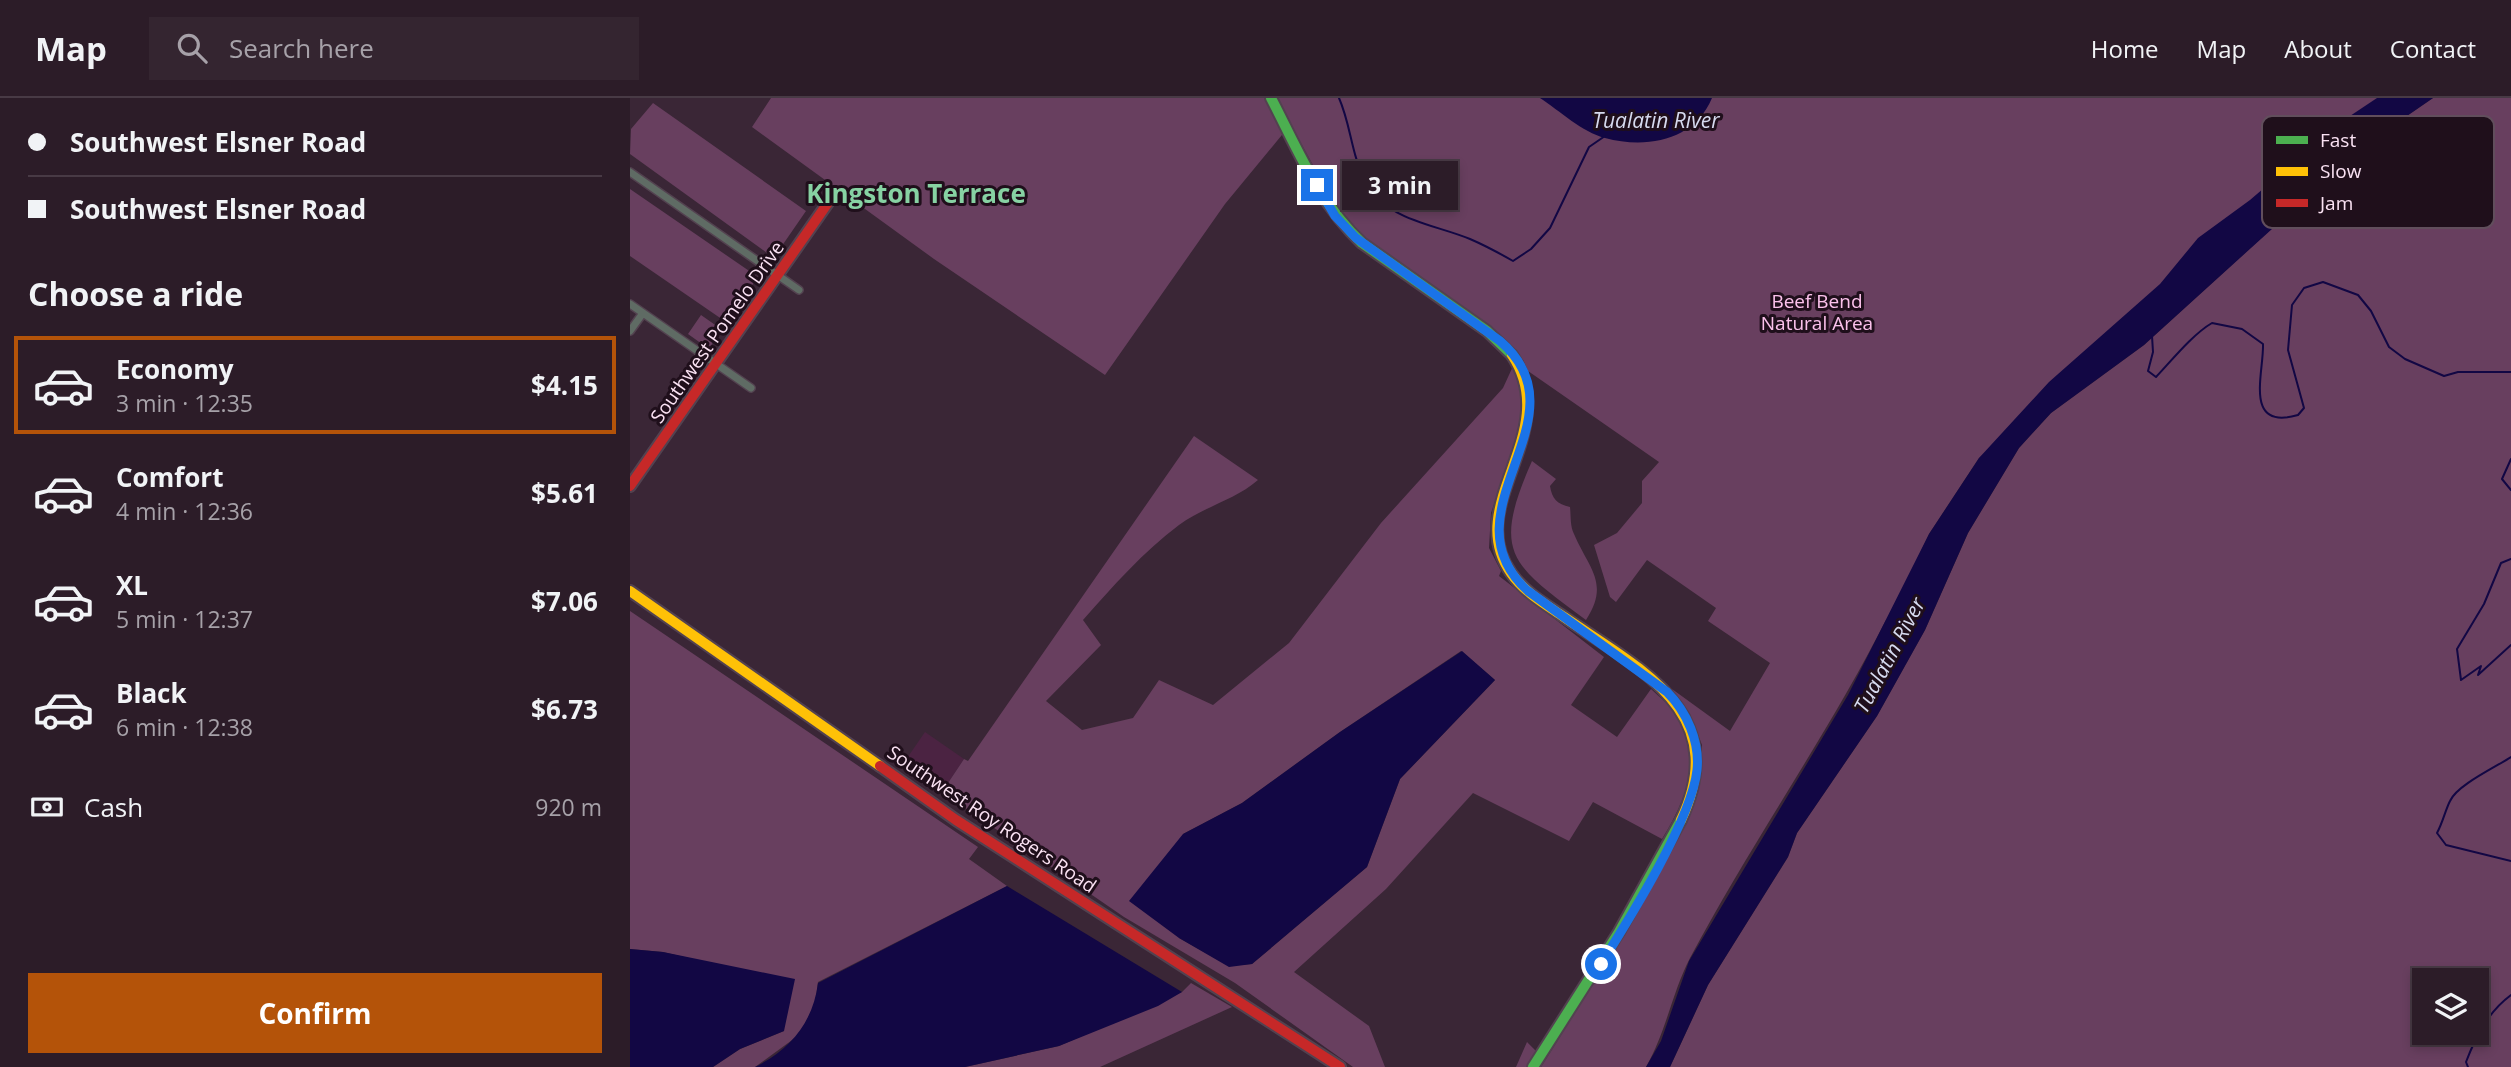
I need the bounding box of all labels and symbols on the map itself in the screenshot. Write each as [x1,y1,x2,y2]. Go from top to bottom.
water label: Tualatin River [1592,106,1720,134]
legend [2262,116,2494,228]
text: Fast [2320,127,2356,153]
text: Slow [2320,158,2362,184]
callout: 3 min [1342,160,1457,210]
route end [1301,169,1333,201]
district label: Kingston Terrace [806,175,1026,211]
text: Jam [2318,190,2353,216]
street label: Southwest Pomelo Drive [644,236,790,428]
park label: Beef Bend Natural Area [1761,288,1873,336]
water label: Tualatin River [1847,592,1932,718]
street label: Southwest Roy Rogers Road [882,739,1102,899]
route start [1585,948,1617,980]

